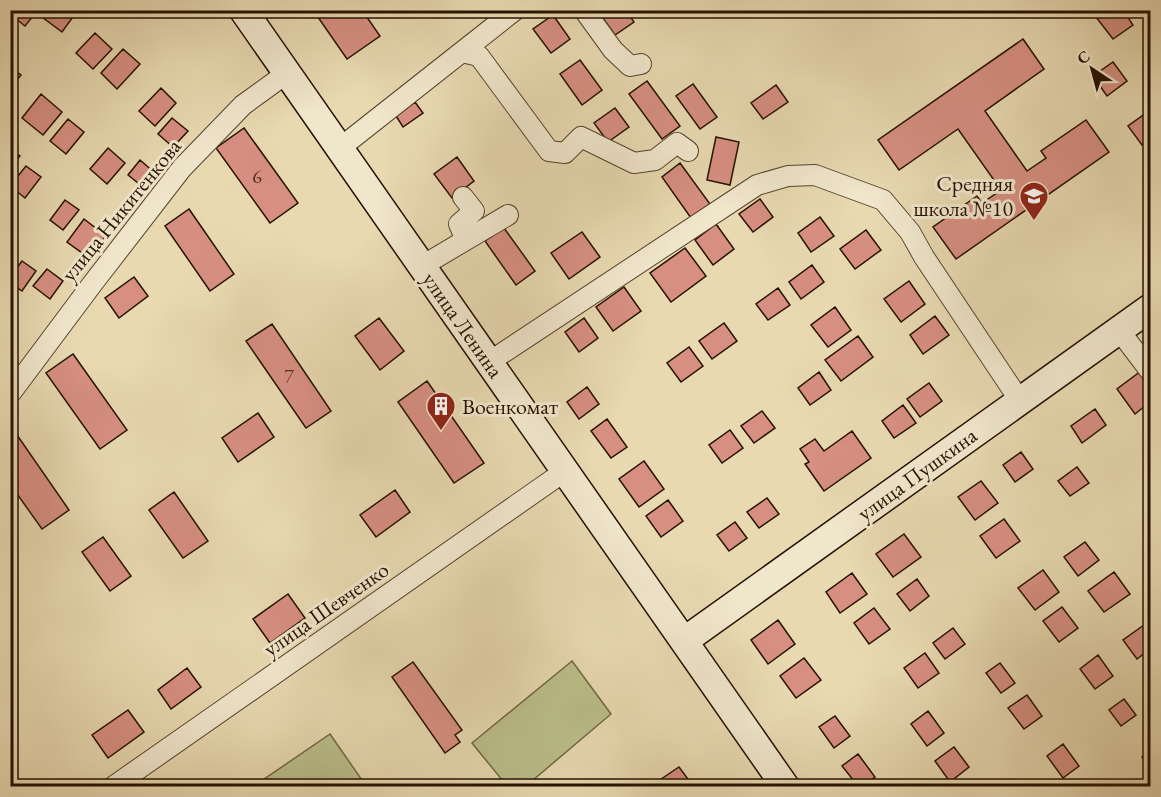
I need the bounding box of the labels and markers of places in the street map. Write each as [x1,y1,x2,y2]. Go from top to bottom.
place label: Средняя школа №10 [913,169,1013,223]
school or university icon: Средняя школа №10 [1018,180,1050,222]
building icon: Военкомат [425,390,457,432]
place label: Военкомат [462,392,558,421]

